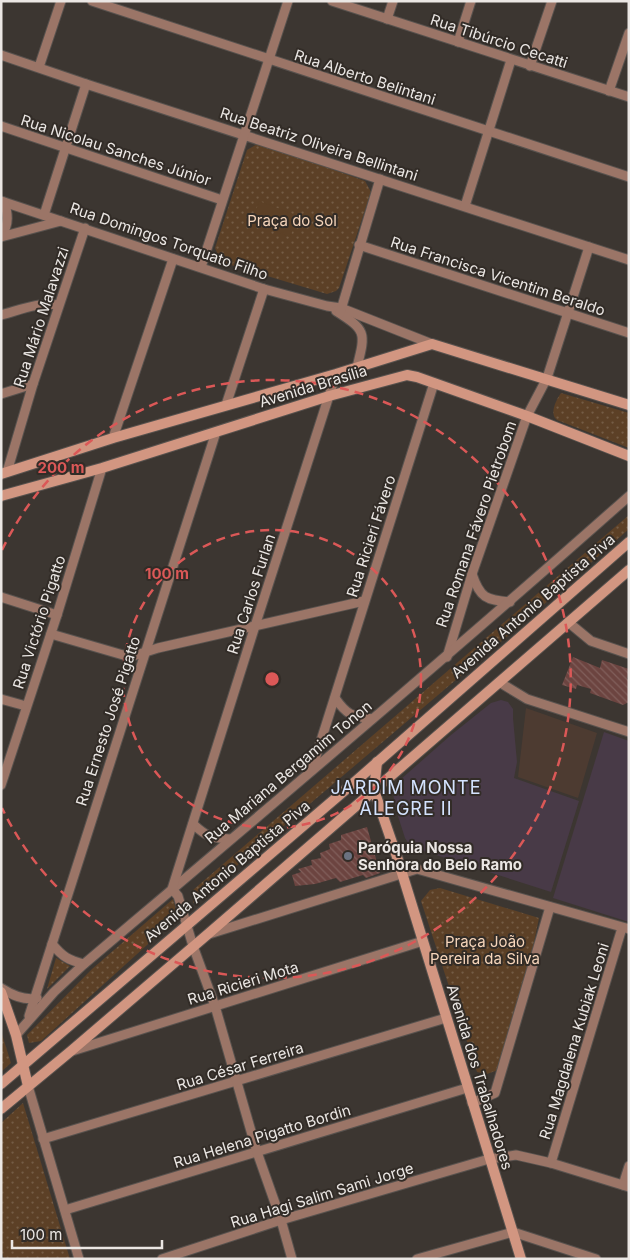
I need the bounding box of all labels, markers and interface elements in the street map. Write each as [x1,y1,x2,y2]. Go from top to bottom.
street label: Rua Tibúrcio Cecatti [428,10,570,72]
street label: Rua Alberto Belintani [292,45,438,109]
street label: Rua Beatriz Oliveira Bellintani [218,103,420,185]
street label: Rua Nicolau Sanches Júnior [19,110,214,190]
street label: Rua Domingos Torquato Filho [67,198,271,284]
park label: Praça do Sol [247,211,337,230]
street label: Rua Francisca Vicentim Beraldo [388,232,608,320]
street label: Rua Mário Malavazzi [9,244,73,390]
street label: Avenida Brasília [257,361,369,411]
street label: Rua Romana Fávero Pietrobom [432,418,520,630]
text: 200 m [38,458,84,477]
street label: Rua Ricieri Fávero [342,473,400,599]
street label: Avenida Antonio Baptista Piva [447,530,619,682]
street label: Rua Carlos Furlan [223,532,279,656]
street label: Rua Victório Pigatto [8,553,70,691]
text: 100 m [145,564,189,583]
street label: Rua Ernesto José Pigatto [72,634,144,808]
centre of rings [263,670,281,688]
street label: Rua Mariana Bergamim Tonon [200,696,376,848]
district label: JARDIM MONTE ALEGRE II [330,777,482,819]
street label: Avenida Antonio Baptista Piva [140,796,314,946]
place label: Paróquia Nossa Senhora do Belo Ramo [358,838,522,874]
marker: Paróquia Nossa Senhora do Belo Ramo [342,850,354,862]
park label: Praça João Pereira da Silva [430,932,540,968]
street label: Rua Magdalena Kubiak Leoni [535,940,613,1142]
street label: Rua Ricieri Mota [185,957,301,1009]
street label: Avenida dos Trabalhadores [443,982,517,1172]
street label: Rua César Ferreira [174,1038,306,1094]
street label: Rua Helena Pigatto Bordin [171,1100,353,1172]
street label: Rua Hagi Salim Sami Jorge [228,1158,416,1232]
scale bar [12,1218,162,1250]
text: 100 m [20,1225,62,1244]

